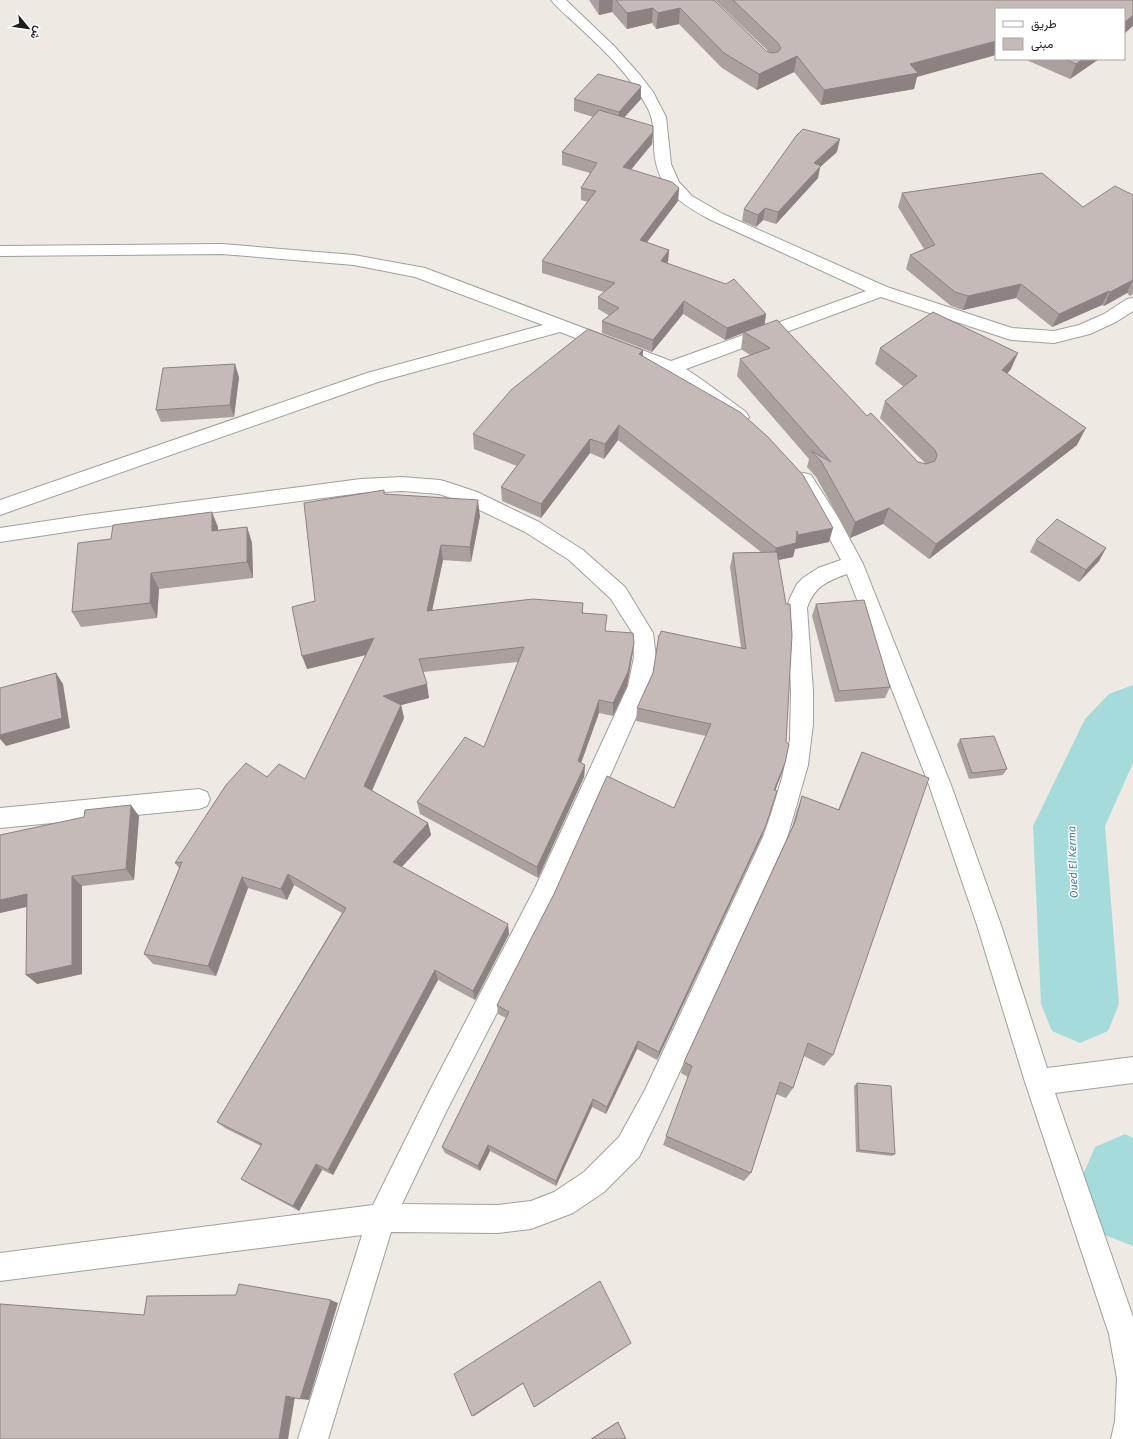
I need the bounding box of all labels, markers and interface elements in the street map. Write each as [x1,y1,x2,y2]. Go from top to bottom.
north arrow [8,8,48,48]
legend [995,8,1125,60]
text: طريق [1031,17,1057,32]
text: ش [27,24,45,42]
text: مبنى [1031,37,1053,52]
water label: Oued El Kerma [1065,826,1081,898]

